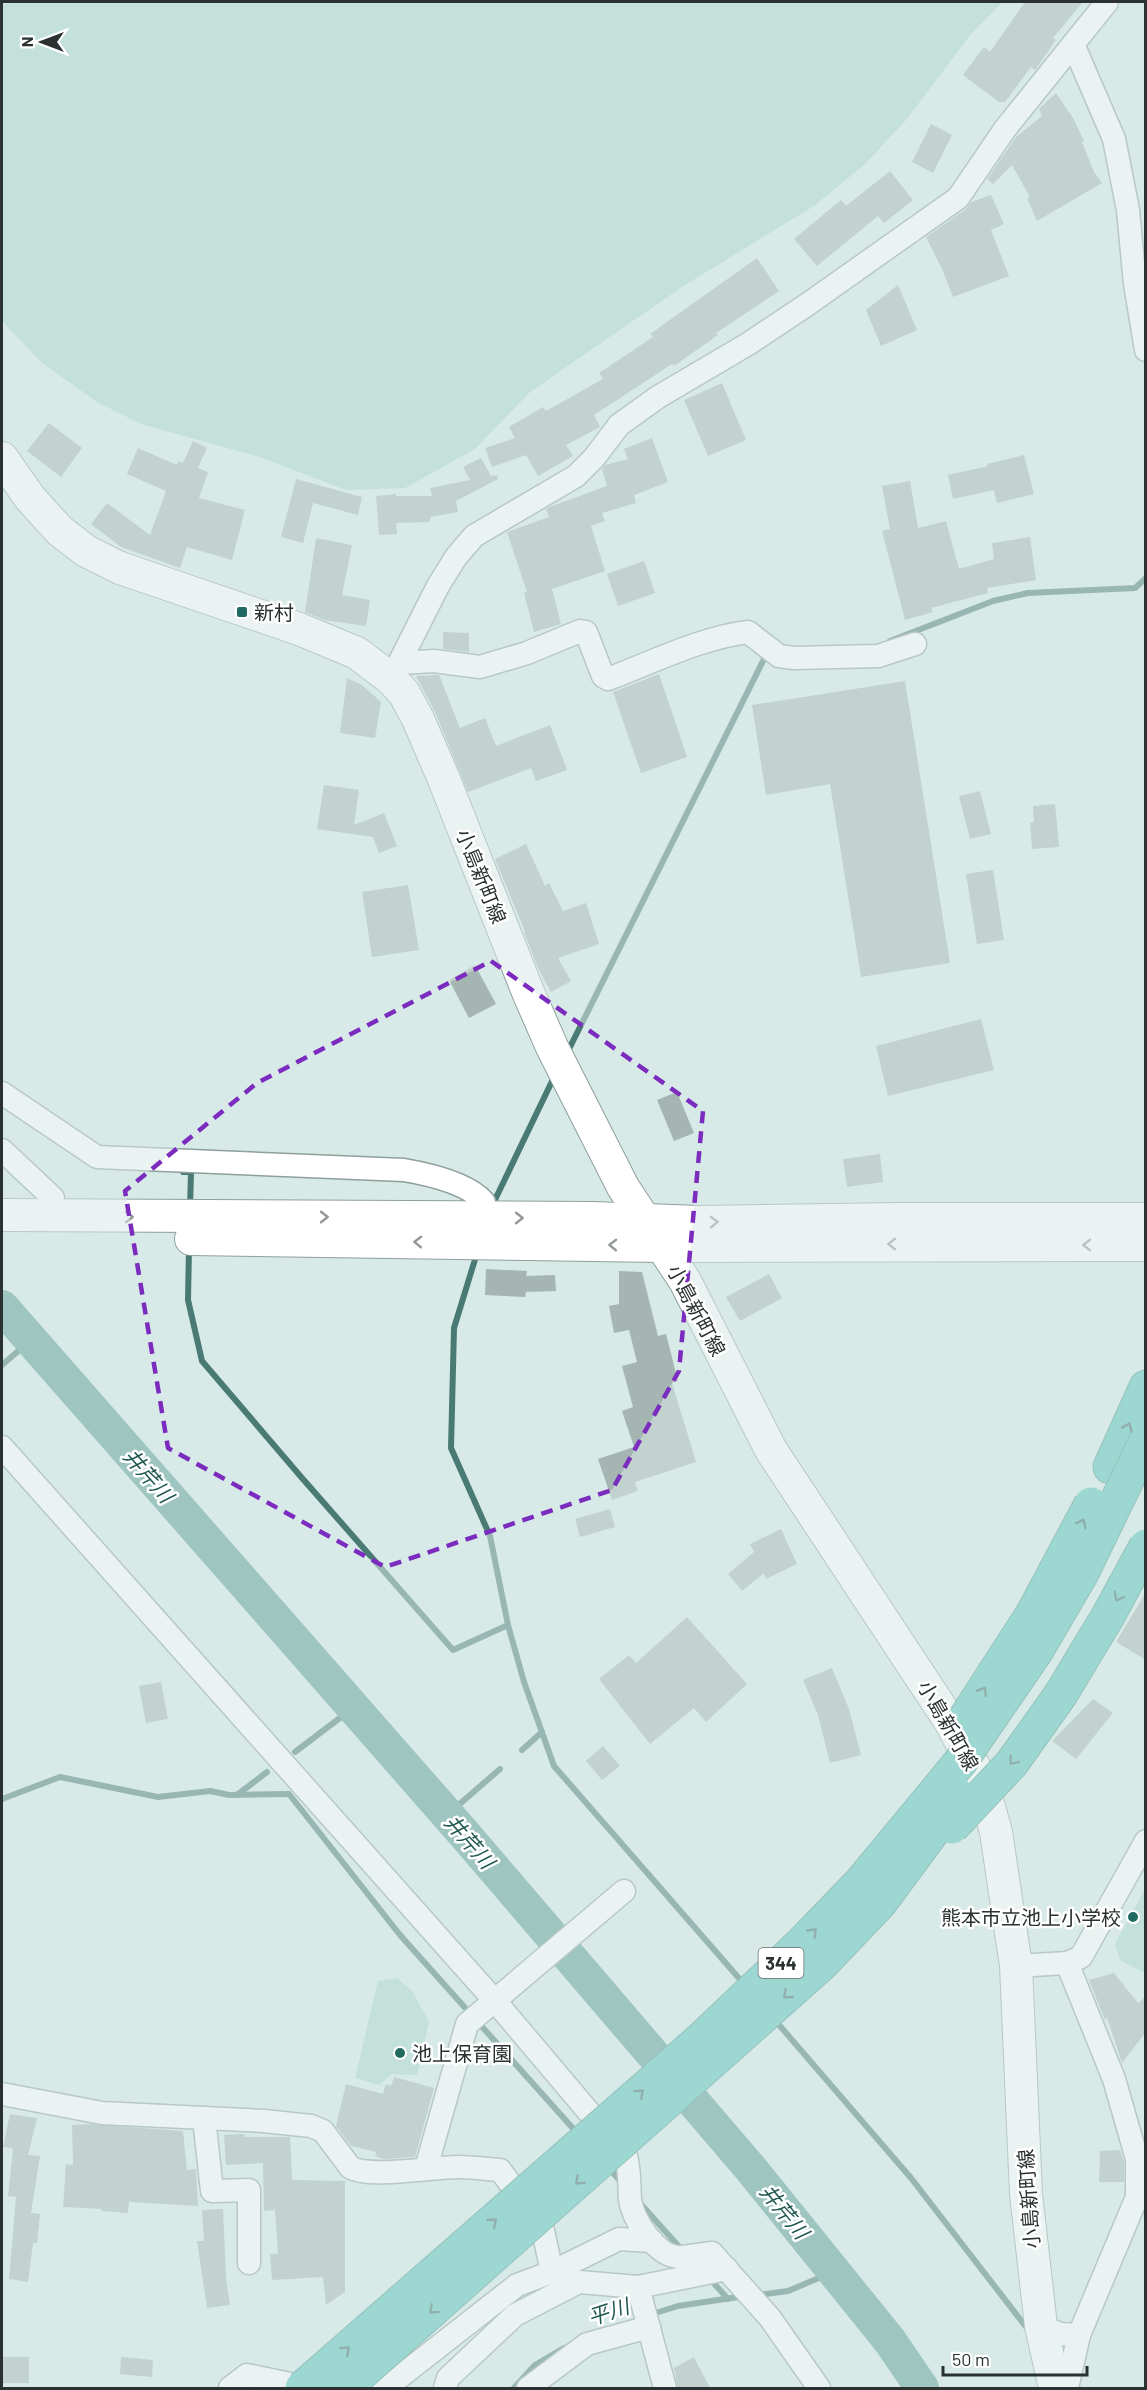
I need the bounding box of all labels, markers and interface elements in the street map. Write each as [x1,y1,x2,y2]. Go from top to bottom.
north arrow [12,12,72,72]
text: N [17,37,36,47]
place label: 新村 [254,600,294,624]
marker: 新村 [235,605,249,619]
street label: 小島新町線 [452,825,512,927]
one-way arrow [125,1211,134,1223]
one-way arrow [320,1211,329,1223]
one-way arrow [515,1211,524,1224]
one-way arrow [709,1216,718,1228]
one-way arrow [414,1236,423,1248]
one-way arrow [888,1238,897,1250]
one-way arrow [609,1239,618,1251]
one-way arrow [1083,1239,1092,1251]
street label: 小島新町線 [663,1260,731,1360]
one-way arrow [1121,1422,1133,1433]
water label: 井芹川 [119,1443,180,1508]
one-way arrow [1074,1518,1086,1529]
one-way arrow [1114,1591,1125,1601]
street label: 小島新町線 [914,1676,984,1774]
one-way arrow [975,1687,987,1697]
one-way arrow [1009,1754,1020,1765]
water label: 井芹川 [440,1809,501,1874]
place label: 熊本市立池上小学校 [941,1905,1121,1929]
marker: 熊本市立池上小学校 [1126,1910,1140,1924]
one-way arrow [806,1928,817,1938]
road number: 344 [758,1948,804,1978]
one-way arrow [783,1988,794,1999]
place label: 池上保育園 [412,2041,512,2065]
marker: 池上保育園 [393,2046,407,2060]
one-way arrow [633,2089,643,2100]
street label: 小島新町線 [1013,2148,1043,2250]
one-way arrow [575,2174,586,2185]
water label: 井芹川 [755,2179,816,2245]
one-way arrow [486,2218,497,2229]
water label: 平川 [584,2292,634,2329]
one-way arrow [429,2303,440,2314]
scale bar [943,2339,1087,2377]
one-way arrow [339,2346,350,2357]
text: 50 m [952,2348,990,2370]

